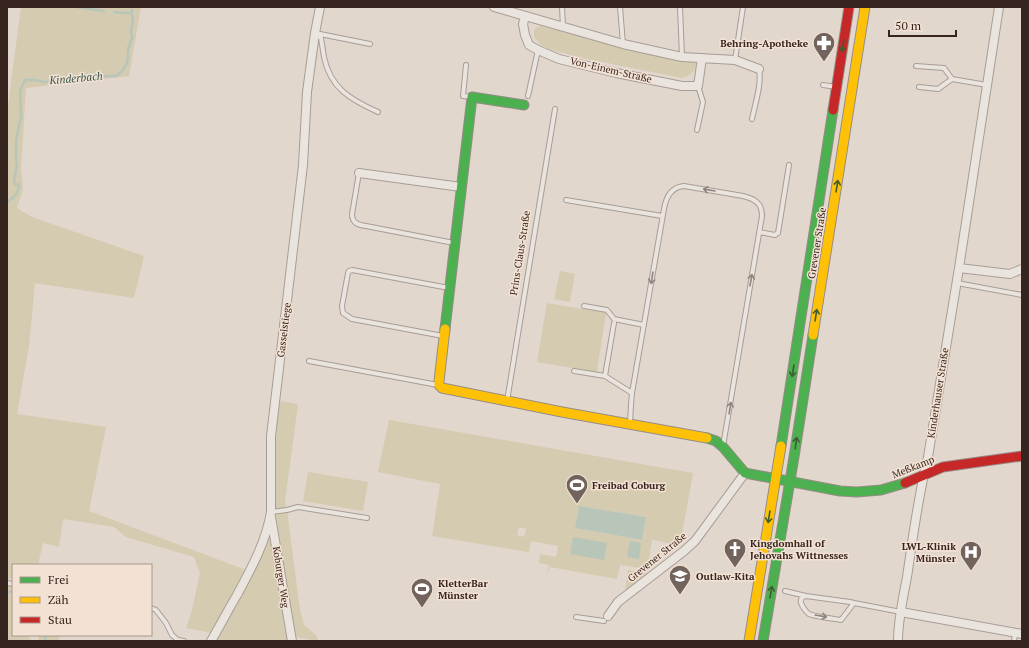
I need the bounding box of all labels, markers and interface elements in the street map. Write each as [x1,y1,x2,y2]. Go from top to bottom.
scale bar [889,12,956,38]
text: 50 m [895,18,922,33]
pharmacy icon: Behring-Apotheke [811,30,837,63]
place label: Behring-Apotheke [720,37,809,50]
one-way arrow [839,39,847,52]
street label: Von-Einem-Straße [569,54,653,86]
water label: Kinderbach [48,69,103,87]
one-way arrow [833,180,841,193]
one-way arrow [703,186,716,194]
street label: Grevener Straße [805,206,829,280]
street label: Prins-Claus-Straße [507,210,533,296]
one-way arrow [648,271,656,284]
one-way arrow [748,274,756,287]
street label: Gasselstiege [274,302,294,358]
one-way arrow [812,309,820,322]
street label: Kinderhauser Straße [924,347,952,439]
one-way arrow [789,364,797,377]
one-way arrow [726,402,734,415]
one-way arrow [792,437,800,450]
street label: Meßkamp [890,452,936,481]
sports icon: Freibad Coburg [564,472,590,505]
place label: Freibad Coburg [592,479,666,492]
one-way arrow [765,511,773,524]
street label: Grevener Straße [625,529,689,585]
church icon: Kingdomhall of Jehovahs Wittnesses [722,536,748,569]
place label: Kingdomhall of Jehovahs Wittnesses [750,537,849,562]
hospital icon: LWL-Klinik Münster [958,539,984,572]
place label: LWL-Klinik Münster [902,540,957,565]
street label: Koburger Weg [270,545,292,609]
school or university icon: Outlaw-Kita [667,563,693,596]
legend [12,564,152,636]
place label: Outlaw-Kita [696,570,755,583]
text: Frei [48,572,69,587]
sports icon: KletterBar Münster [409,576,435,609]
place label: KletterBar Münster [438,577,488,602]
one-way arrow [767,586,775,599]
text: Zäh [48,592,68,607]
text: Stau [48,612,72,627]
one-way arrow [814,612,827,620]

